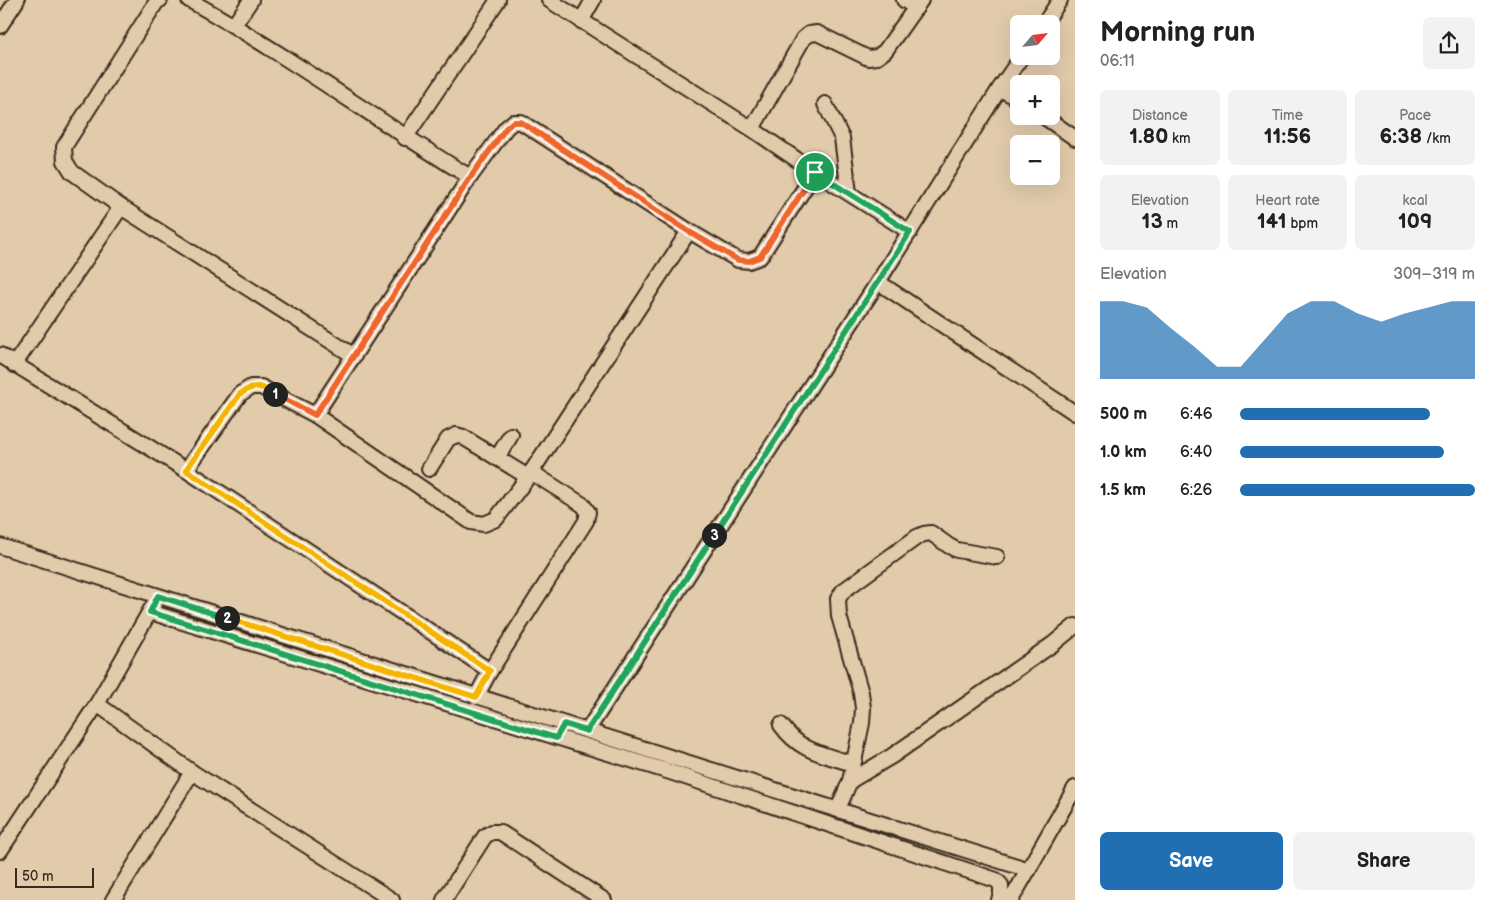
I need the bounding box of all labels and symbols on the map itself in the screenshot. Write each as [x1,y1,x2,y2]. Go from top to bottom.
north arrow [1010,15,1060,65]
pin [794,151,836,193]
pin: 1 [262,382,288,406]
pin: 3 [702,522,726,548]
pin: 2 [214,606,240,630]
scale bar [15,865,94,888]

